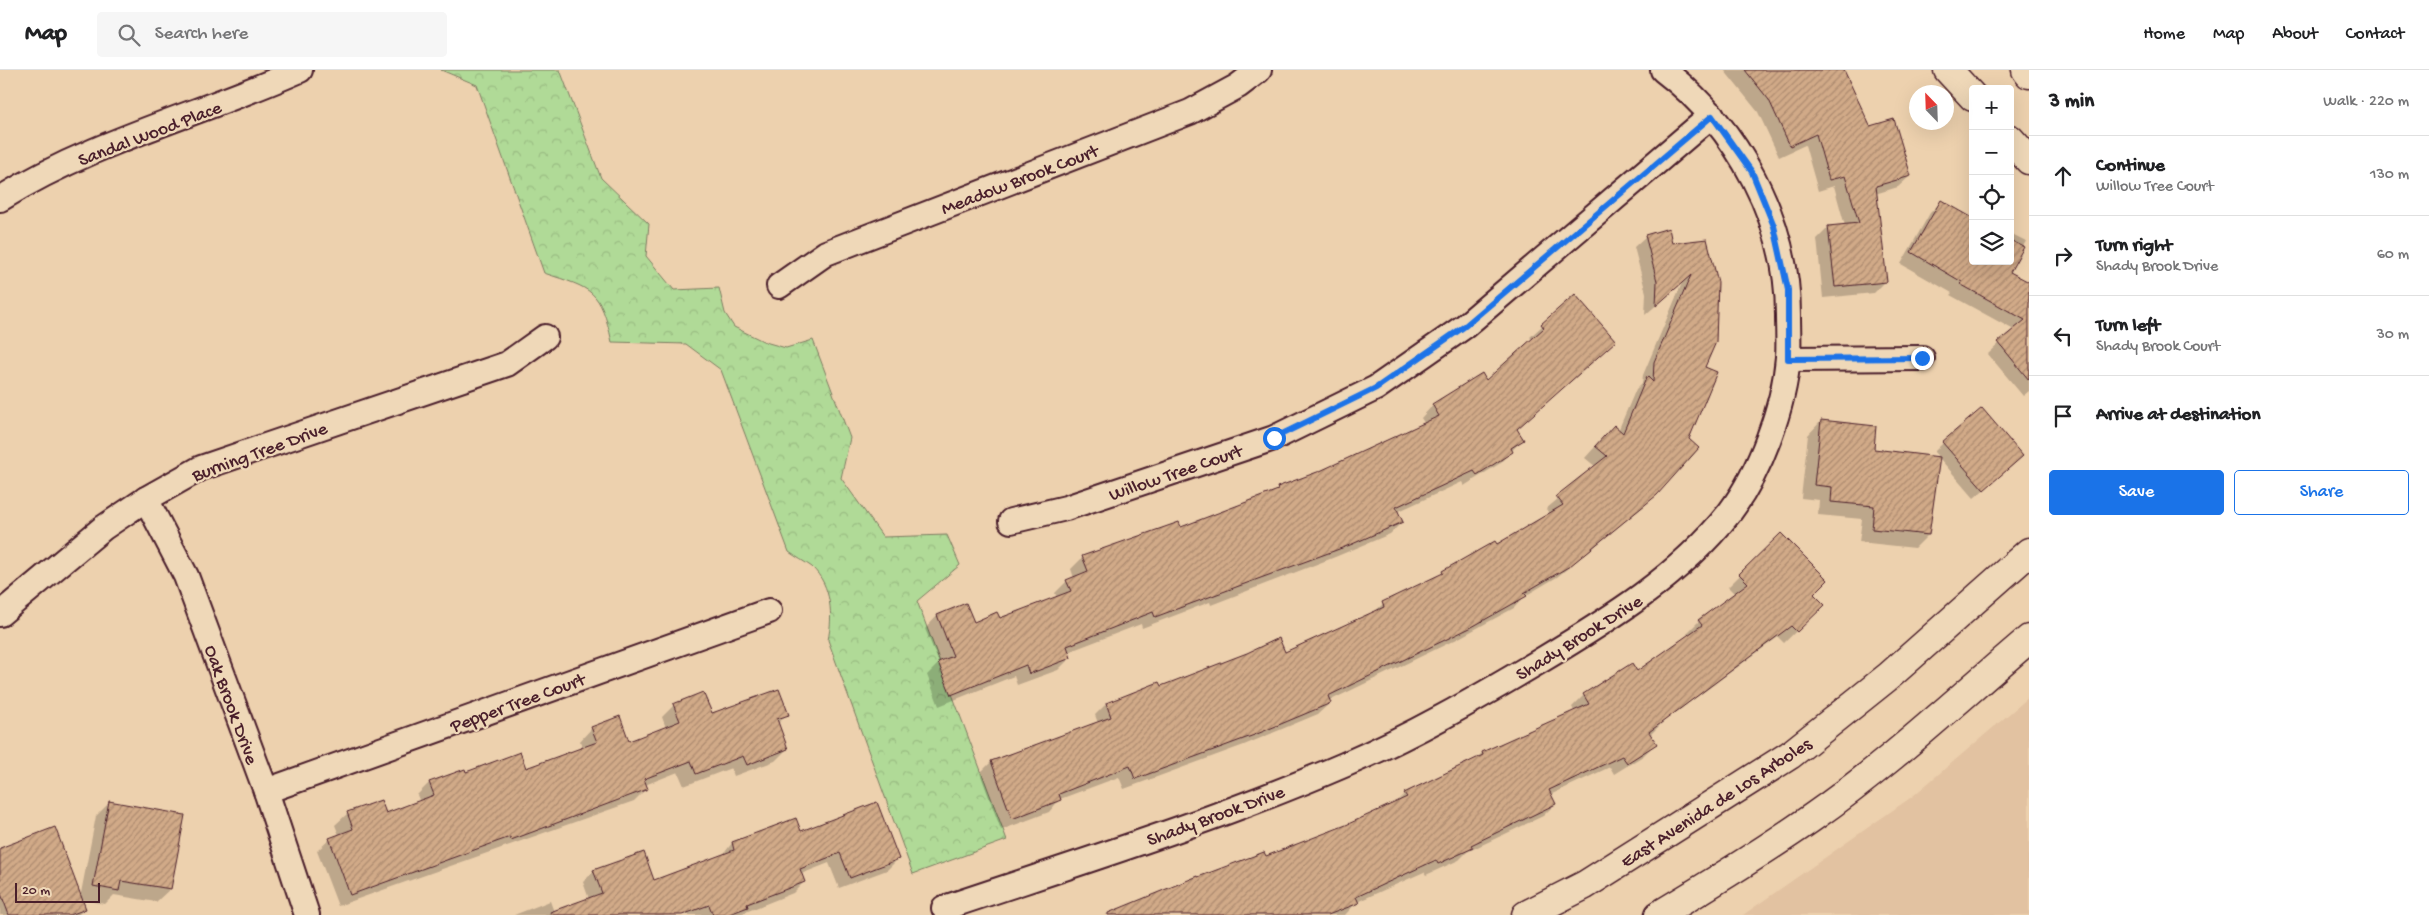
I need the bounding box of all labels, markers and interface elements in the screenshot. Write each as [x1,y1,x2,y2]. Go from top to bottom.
search box [97,12,447,57]
text: Map [25,20,67,49]
icon: search [115,21,143,49]
text: Search here [155,23,248,46]
text: Home [2143,24,2185,45]
text: Map [2213,24,2244,45]
text: About [2272,24,2318,45]
text: Contact [2346,24,2404,45]
north arrow [1909,85,1954,130]
map controls [1969,85,2014,265]
button: + [1969,85,2014,130]
text: 3 min [2049,90,2094,115]
text: Walk · 220 m [2323,93,2409,112]
street label: Sandal Wood Place [75,97,225,173]
button: − [1969,130,2014,175]
street label: Meadow Brook Court [938,140,1104,222]
text: Continue [2096,155,2165,178]
icon: ahead [2049,162,2077,190]
text: 130 m [2370,166,2409,185]
button: locate [1969,175,2014,220]
text: Willow Tree Court [2096,178,2213,197]
button: layers [1969,220,2014,265]
text: Turn right [2096,235,2172,258]
icon: right [2049,242,2077,270]
text: 60 m [2377,246,2409,265]
text: Shady Brook Drive [2096,258,2218,277]
text: Turn left [2096,315,2160,338]
icon: left [2049,322,2077,350]
text: 30 m [2376,326,2409,345]
text: Shady Brook Court [2096,338,2220,357]
route end [1911,347,1934,370]
icon: arrive [2049,402,2077,430]
text: Arrive at destination [2096,404,2260,427]
street label: Burning Tree Drive [188,418,331,489]
route start [1263,427,1286,450]
street label: Willow Tree Court [1106,440,1248,508]
button: Save [2049,470,2224,515]
button: Share [2234,470,2409,515]
street label: Shady Brook Drive [1512,591,1648,687]
street label: Oak Brook Drive [197,642,262,768]
street label: Pepper Tree Court [447,668,591,740]
street label: East Avenida de Los Arboles [1617,733,1817,874]
street label: Shady Brook Drive [1144,782,1288,853]
scale bar [15,880,100,903]
text: 20 m [22,883,50,900]

